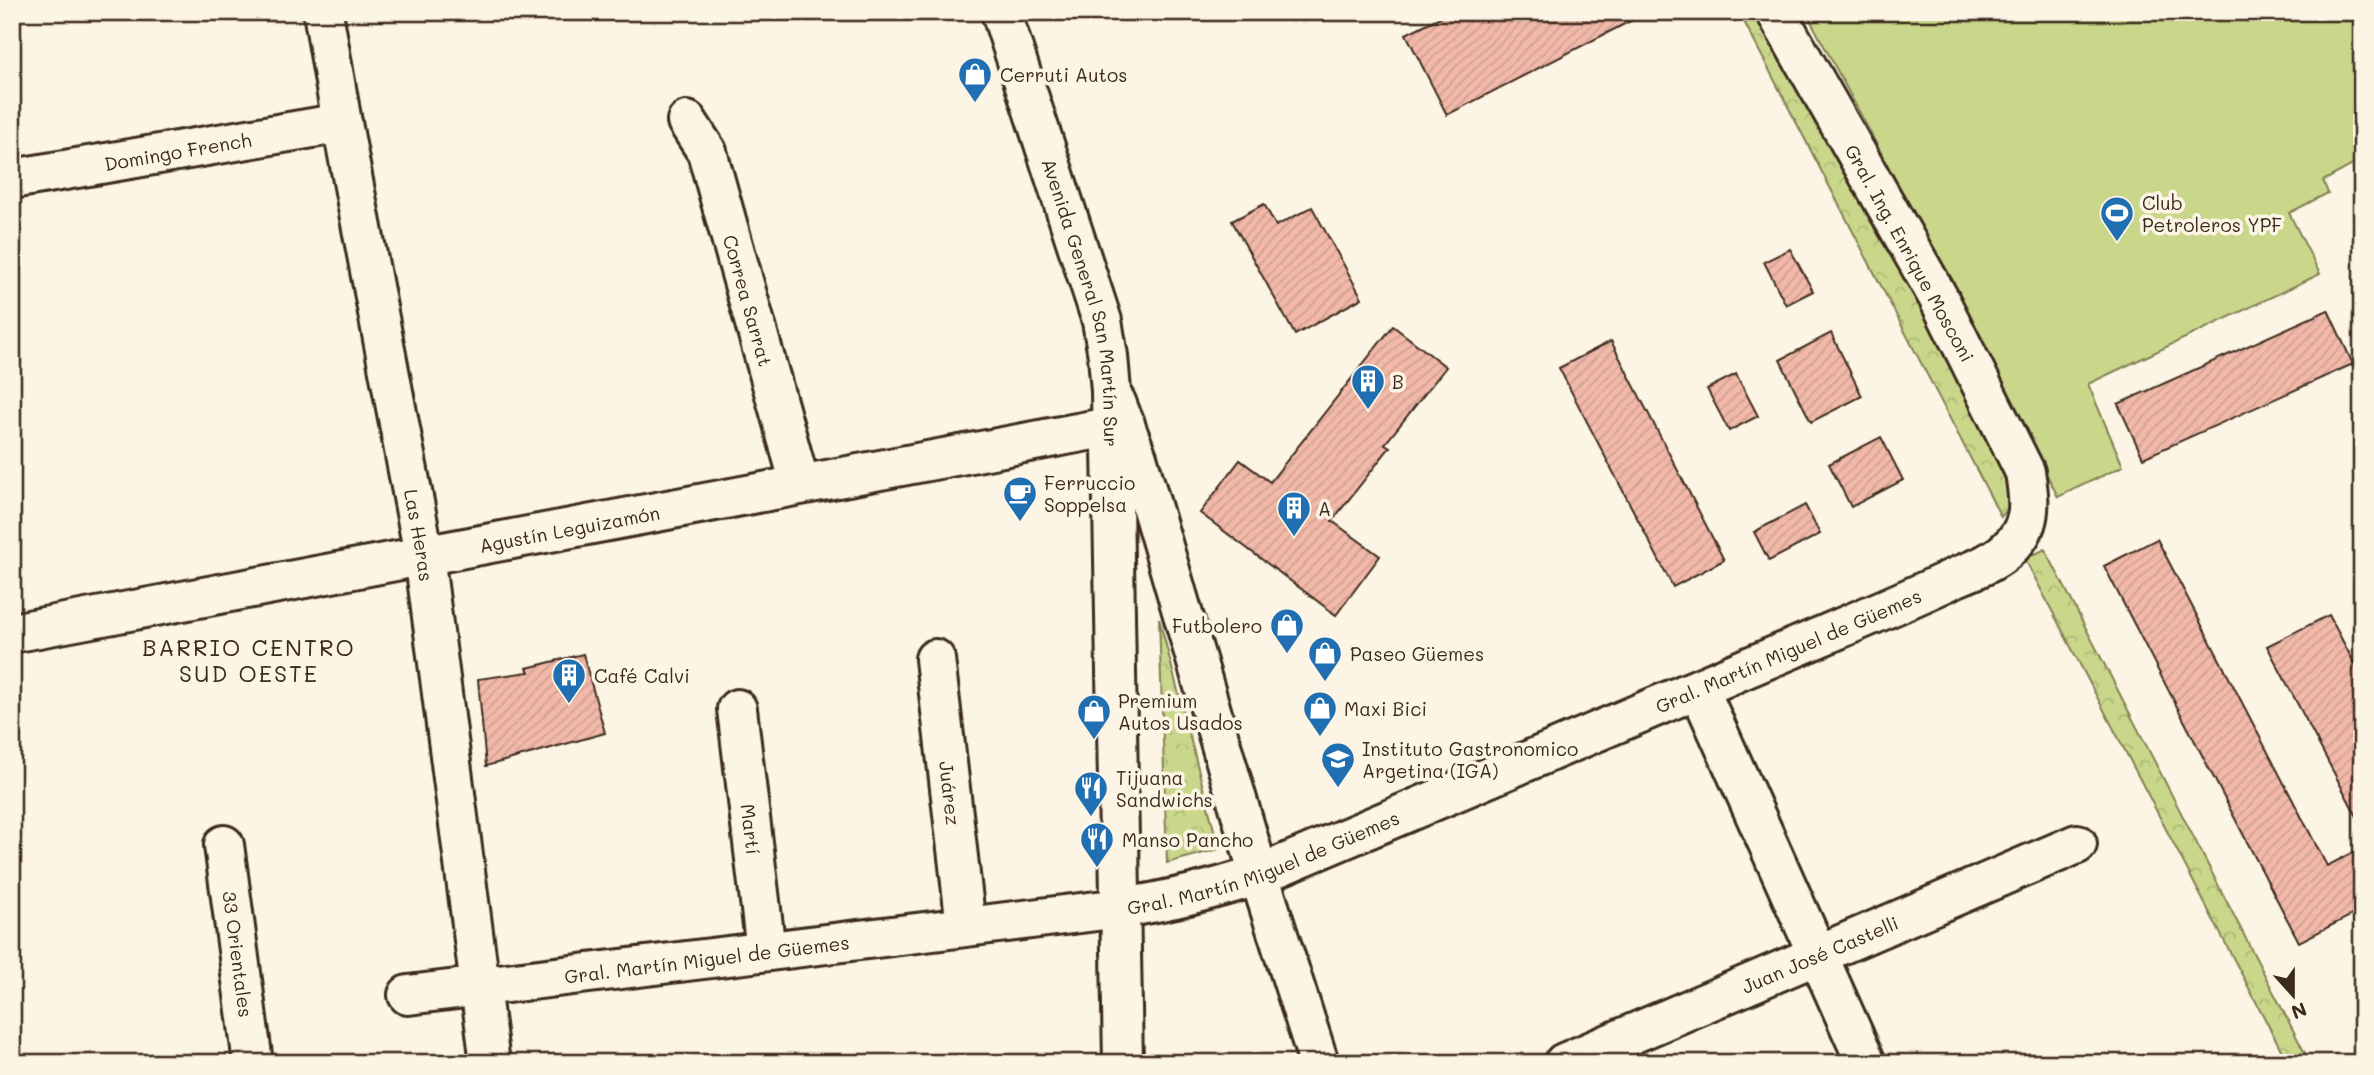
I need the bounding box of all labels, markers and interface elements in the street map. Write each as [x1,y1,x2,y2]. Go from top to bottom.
shop icon: Cerruti Autos [956,55,994,104]
place label: Cerruti Autos [1000,62,1127,87]
street label: Domingo French [102,126,253,176]
street label: Gral. Ing. Enrique Mosconi [1840,140,1980,366]
street label: Avenida General San Martín Sur [1037,155,1124,447]
place label: Club Petroleros YPF [2142,190,2282,237]
sports icon: Club Petroleros YPF [2098,194,2136,243]
street label: Correa Sarrat [718,232,779,369]
building icon: B [1349,362,1387,411]
place label: B [1392,369,1404,394]
place label: Ferruccio Soppelsa [1044,470,1135,517]
cafe icon: Ferruccio Soppelsa [1001,474,1039,523]
street label: Las Heras [399,487,440,583]
building icon: A [1275,489,1313,538]
place label: A [1318,496,1331,521]
street label: Agustín Leguizamón [477,499,662,558]
street label: Gral. Martín Miguel de Güemes [1651,582,1925,718]
shop icon: Futbolero [1268,606,1306,655]
place label: Futbolero [1172,613,1262,638]
district label: BARRIO CENTRO SUD OESTE [142,632,356,688]
shop icon: Paseo Güemes [1306,634,1344,683]
place label: Paseo Güemes [1350,641,1484,666]
building icon: Café Calvi [550,656,588,705]
place label: Café Calvi [594,663,690,688]
place label: Premium Autos Usados [1118,688,1243,735]
shop icon: Maxi Bici [1301,689,1339,738]
shop icon: Premium Autos Usados [1075,692,1113,741]
place label: Maxi Bici [1344,696,1427,721]
place label: Instituto Gastronomico Argetina (IGA) [1362,736,1578,783]
school or university icon: Instituto Gastronomico Argetina (IGA) [1319,740,1357,789]
street label: Juárez [934,760,967,827]
place label: Tijuana Sandwichs [1116,765,1213,812]
restaurant icon: Tijuana Sandwichs [1072,769,1110,818]
street label: Martí [736,802,767,856]
street label: Gral. Martín Miguel de Güemes [1125,804,1403,919]
restaurant icon: Manso Pancho [1078,820,1116,869]
place label: Manso Pancho [1122,827,1253,852]
street label: 33 Orientales [218,889,259,1019]
street label: Juan José Castelli [1737,909,1902,998]
street label: Gral. Martín Miguel de Güemes [563,929,851,988]
north arrow [2258,960,2328,1030]
text: N [2288,997,2310,1026]

